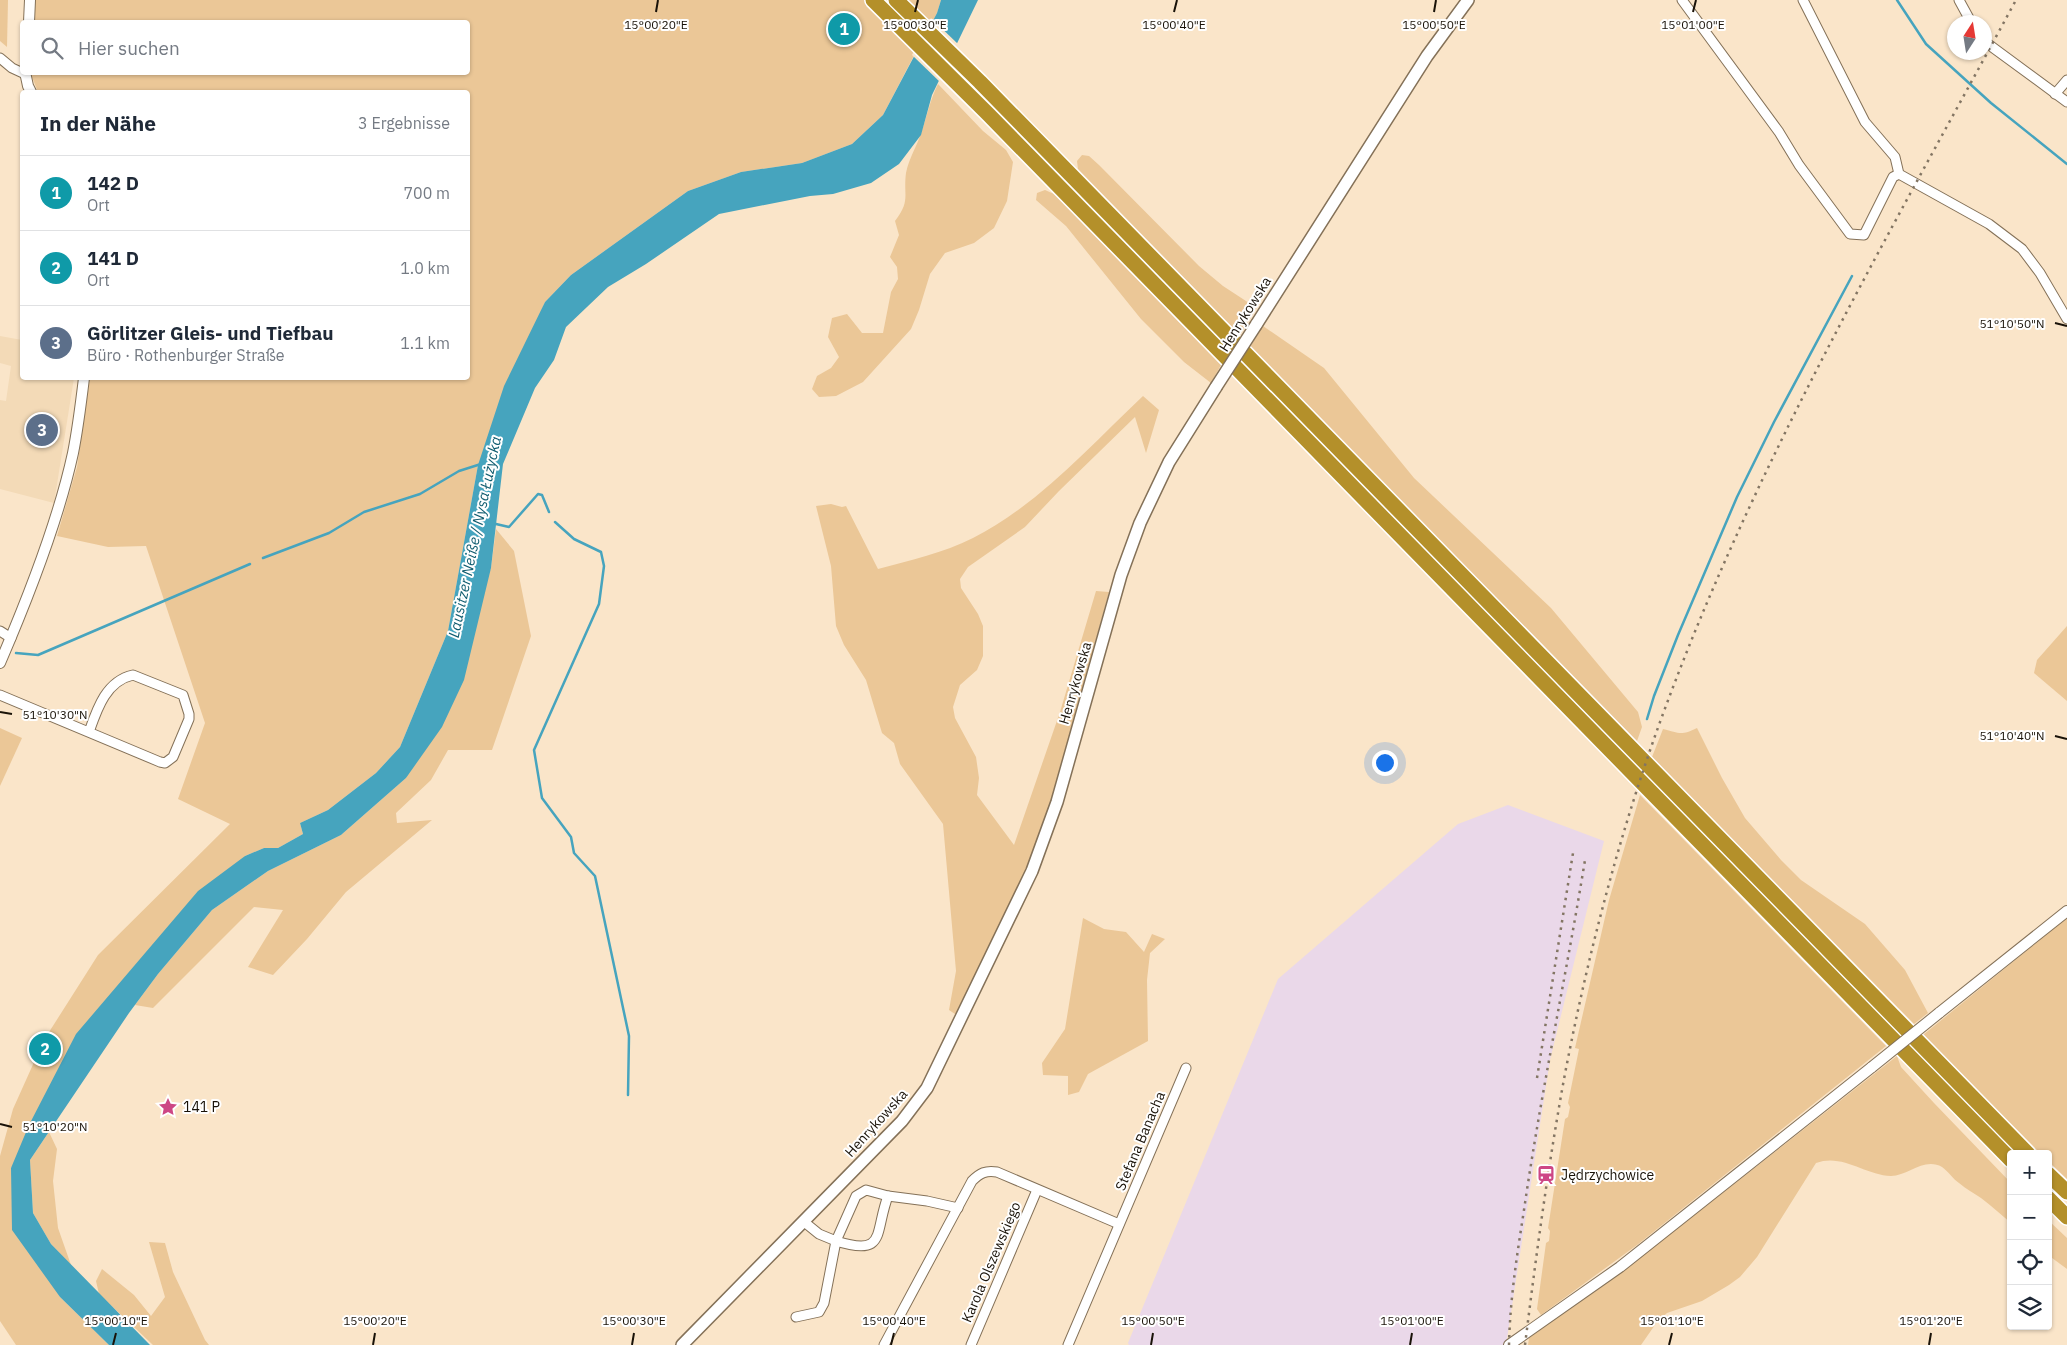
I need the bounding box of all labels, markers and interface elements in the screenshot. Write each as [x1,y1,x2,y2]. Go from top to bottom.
pin: 1 [828,10,860,48]
north arrow [1947,15,1992,60]
text: 15°00'20"E [624,17,688,32]
text: 15°00'30"E [883,17,947,32]
text: 15°00'40"E [1142,17,1206,32]
text: 15°00'50"E [1402,17,1466,32]
text: 15°01'00"E [1661,17,1725,32]
search box [20,20,470,75]
icon: search [38,34,66,62]
text: Hier suchen [78,36,180,60]
text: In der Nähe [40,109,156,137]
text: 3 Ergebnisse [358,113,450,133]
text: 142 D [87,171,139,195]
text: 1 [51,183,61,203]
text: 700 m [403,183,450,203]
text: Ort [87,195,110,215]
text: 141 D [87,246,139,270]
text: 2 [51,258,61,278]
text: 1.0 km [400,258,450,278]
text: Ort [87,270,110,290]
street label: Henrykowska [1215,273,1275,355]
text: 51°10'50"N [1979,316,2045,331]
text: Görlitzer Gleis- und Tiefbau [87,321,334,345]
text: 3 [51,333,61,353]
text: 1.1 km [400,333,450,353]
text: Büro · Rothenburger Straße [87,345,285,365]
pin: 3 [26,411,58,449]
water label: Lausitzer Neiße / Nysa Łużycka [444,434,505,639]
street label: Henrykowska [1055,639,1096,726]
text: 51°10'30"N [22,707,88,722]
text: 51°10'40"N [1979,728,2045,743]
your location [1372,750,1398,776]
pin: 2 [29,1030,61,1068]
street label: Henrykowska [841,1085,911,1161]
street label: Stefana Banacha [1111,1088,1169,1193]
place icon: 141 P [157,1096,179,1118]
place label: 141 P [183,1098,220,1116]
text: 51°10'20"N [22,1119,88,1134]
map controls [2007,1150,2052,1330]
button: + [2007,1150,2052,1195]
station icon: Jędrzychowice [1535,1164,1557,1186]
place label: Jędrzychowice [1561,1166,1654,1184]
button: − [2007,1195,2052,1240]
street label: Karola Olszewskiego [957,1199,1025,1325]
button: locate [2007,1240,2052,1285]
button: layers [2007,1285,2052,1330]
text: 15°00'10"E [84,1313,148,1328]
text: 15°00'20"E [343,1313,407,1328]
text: 15°00'30"E [602,1313,666,1328]
text: 15°00'40"E [862,1313,926,1328]
text: 15°00'50"E [1121,1313,1185,1328]
text: 15°01'00"E [1380,1313,1444,1328]
text: 15°01'10"E [1640,1313,1704,1328]
text: 15°01'20"E [1899,1313,1963,1328]

